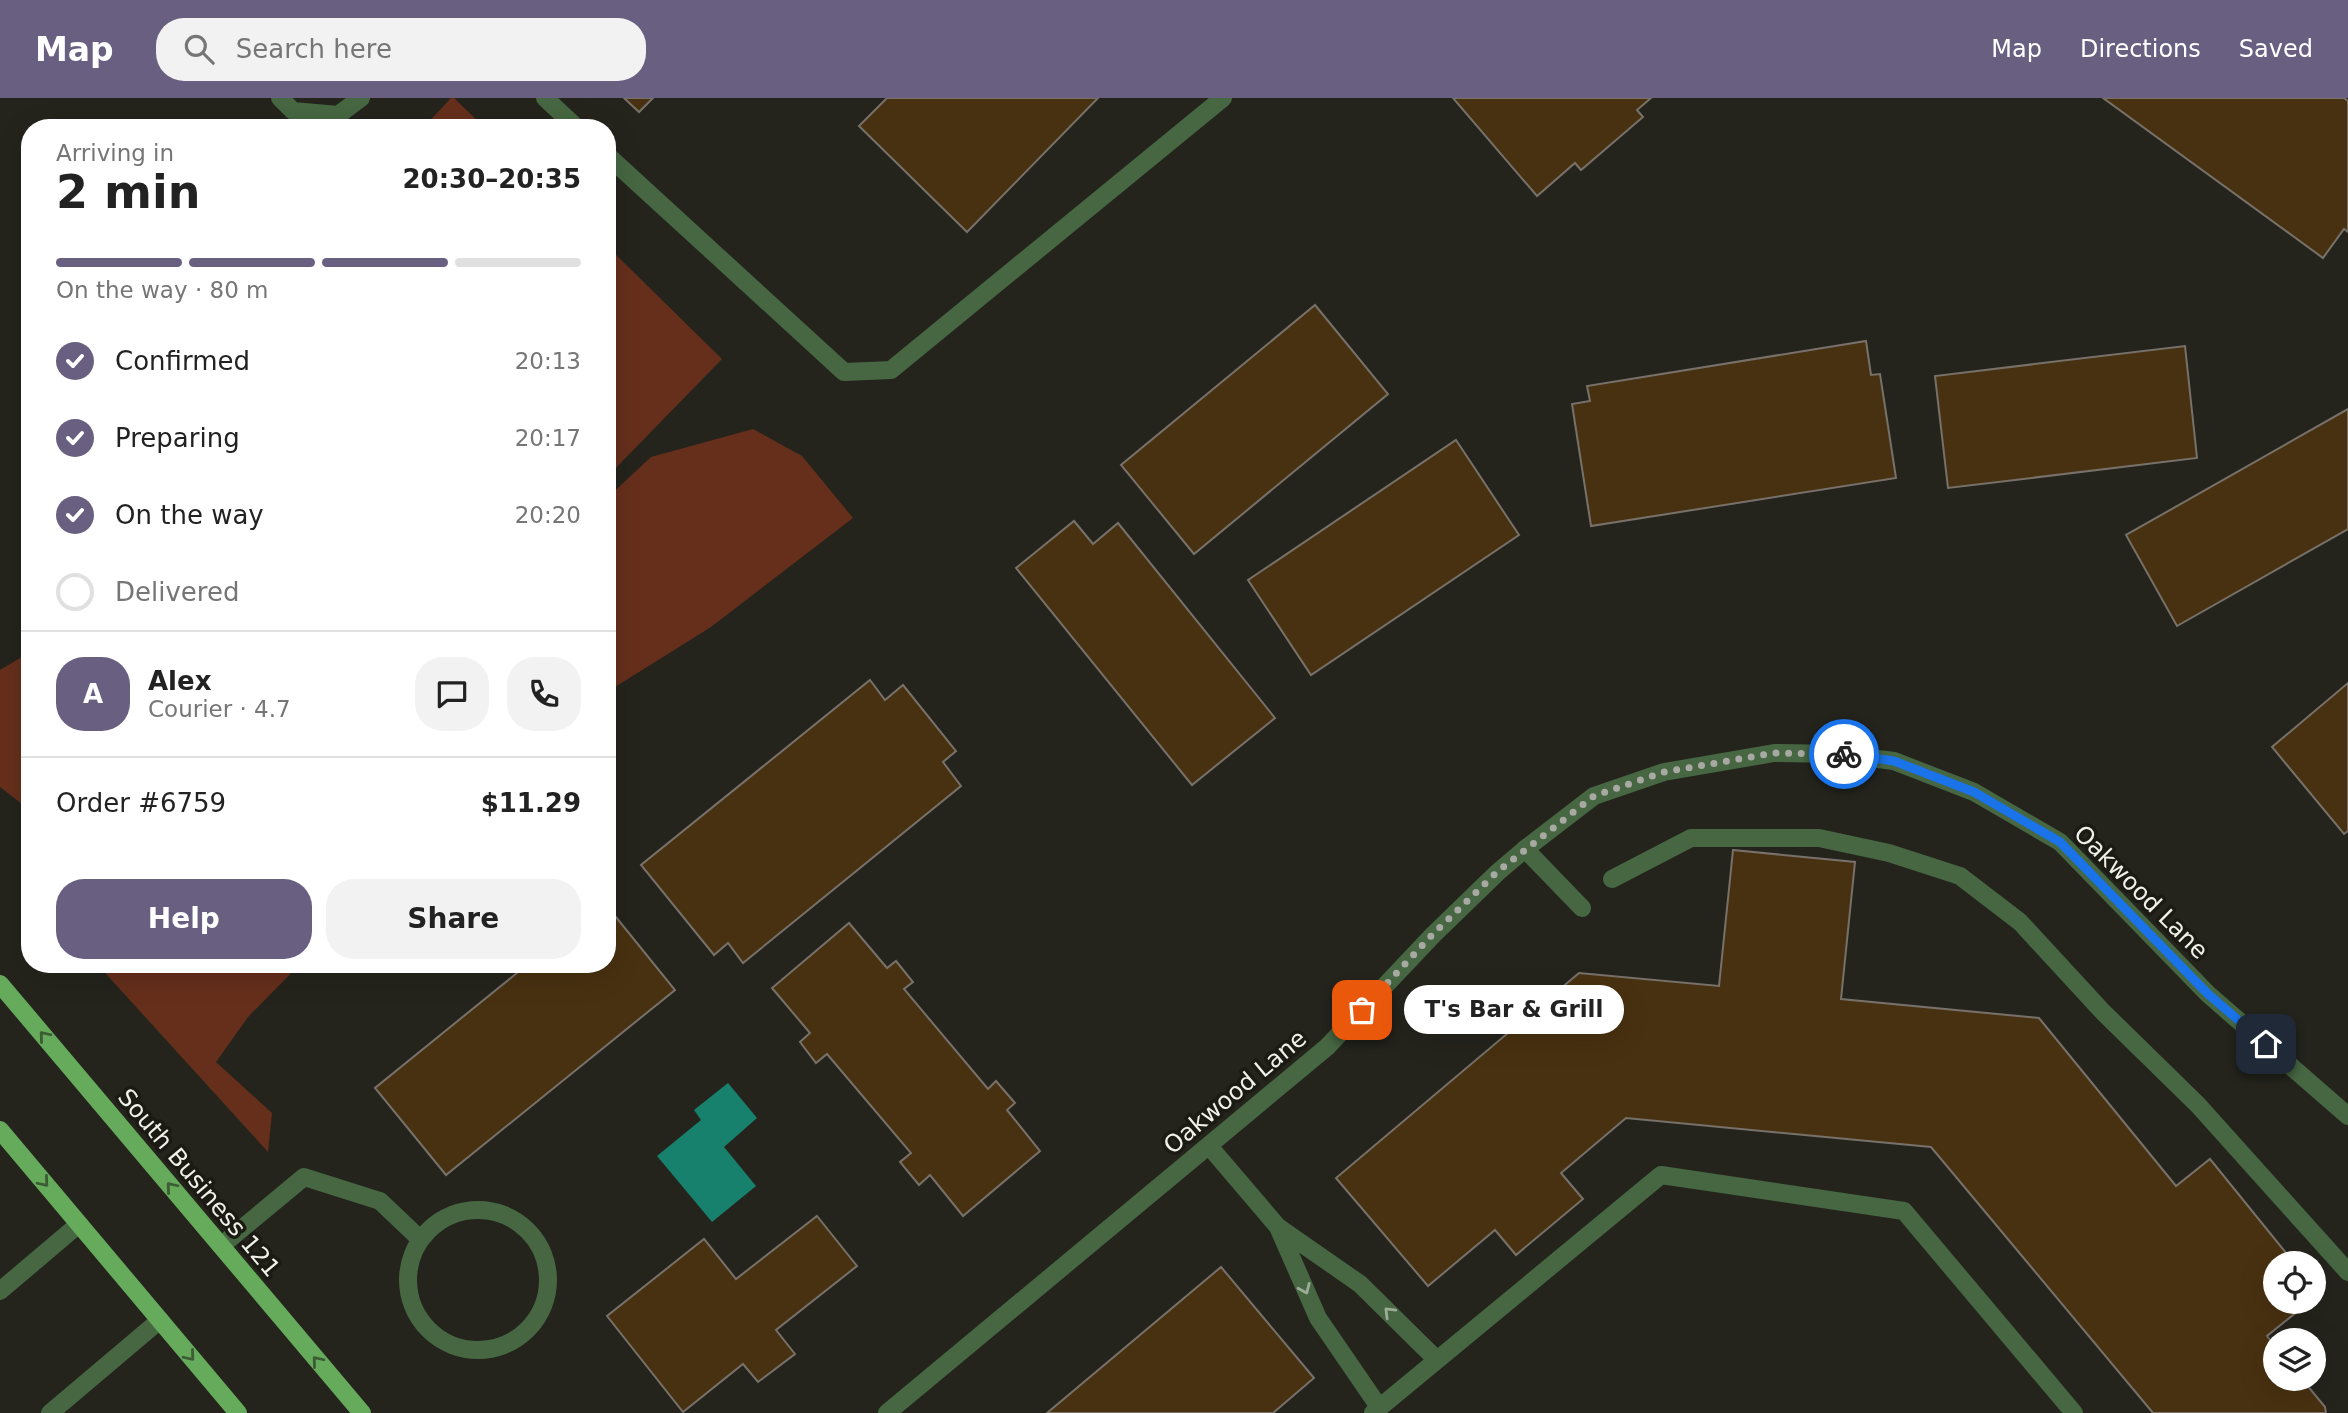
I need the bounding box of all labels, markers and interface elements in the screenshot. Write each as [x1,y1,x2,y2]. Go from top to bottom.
search box [156,18,646,81]
text: Map [35,30,114,69]
icon: search [180,30,218,68]
text: Search here [236,34,392,64]
text: Map [1991,35,2042,63]
text: Directions [2080,35,2201,63]
text: Saved [2239,35,2313,63]
text: Arriving in [56,140,174,166]
text: 20:30–20:35 [402,164,581,194]
text: 2 min [56,165,200,219]
text: On the way · 80 m [56,277,268,303]
icon: check [56,342,94,380]
text: Confirmed [115,346,250,376]
text: 20:13 [515,348,581,374]
icon: check [56,419,94,457]
text: Preparing [115,423,240,453]
text: 20:17 [515,425,581,451]
icon: check [56,496,94,534]
text: On the way [115,500,264,530]
text: 20:20 [515,502,581,528]
text: Delivered [115,577,239,607]
button: chat [415,657,489,731]
button: phone [507,657,581,731]
text: Alex [148,666,211,696]
text: A [83,679,103,709]
text: Courier · 4.7 [148,696,291,722]
courier [1809,719,1879,789]
icon: bike [1825,735,1863,773]
text: Order #6759 [56,788,226,818]
text: $11.29 [481,788,581,818]
street label: Oakwood Lane [2068,819,2214,965]
button: Help [56,879,312,959]
button: Share [326,879,581,959]
pin [1332,980,1392,1040]
callout: T's Bar & Grill [1404,986,1624,1034]
icon: bag [1343,991,1381,1029]
text: T's Bar & Grill [1425,996,1603,1022]
pin [2236,1014,2296,1074]
street label: Oakwood Lane [1158,1024,1312,1160]
icon: home [2247,1025,2285,1063]
one-way arrow [40,1031,52,1044]
street label: South Business 121 [112,1083,286,1283]
one-way arrow [36,1174,48,1187]
one-way arrow [167,1182,179,1195]
map controls [2263,1251,2326,1391]
button: locate [2263,1251,2326,1314]
one-way arrow [1297,1282,1311,1295]
one-way arrow [1384,1307,1397,1320]
button: layers [2263,1328,2326,1391]
one-way arrow [182,1348,194,1361]
one-way arrow [313,1356,326,1369]

